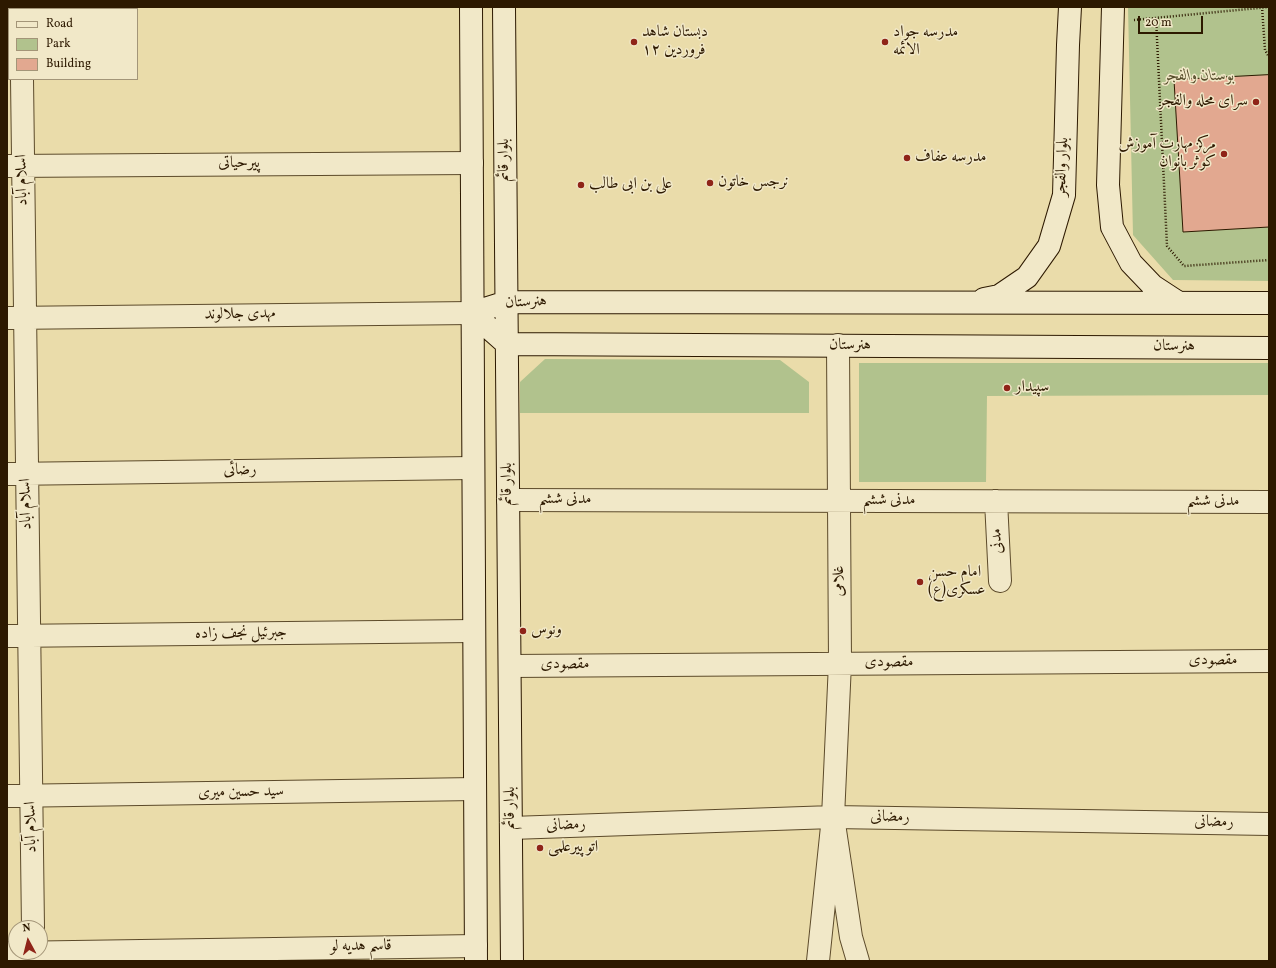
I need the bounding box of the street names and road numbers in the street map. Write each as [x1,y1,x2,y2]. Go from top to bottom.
street label: بلوار والفجر [1052,137,1074,197]
street label: بلوار قائم [495,138,515,182]
street label: اسلام آباد [13,154,33,206]
street label: پیرحیاتی [218,154,260,174]
street label: هنرستان [505,292,547,314]
street label: مهدی جلالوند [204,305,276,325]
street label: هنرستان [829,336,871,356]
street label: هنرستان [1153,337,1195,357]
street label: رضائی [223,461,257,481]
street label: بلوار قائم [498,462,518,506]
street label: اسلام آباد [17,478,37,530]
street label: مدنی ششم [539,490,591,510]
street label: مدنی ششم [863,491,915,511]
street label: مدنی ششم [1187,492,1239,512]
street label: مدنی [988,528,1008,554]
street label: غلامی [830,565,850,597]
street label: جبرئیل نجف زاده [195,624,287,644]
street label: مقصودی [1189,651,1237,671]
street label: مقصودی [865,653,913,673]
street label: مقصودی [541,655,589,675]
street label: سید حسین میری [198,783,284,803]
street label: بلوار قائم [501,786,521,830]
street label: اسلام آباد [22,801,42,853]
street label: رمضانی [870,808,910,828]
street label: رمضانی [1194,813,1234,833]
street label: رمضانی [546,816,586,836]
street label: قاسم هدیه لو [330,937,392,957]

